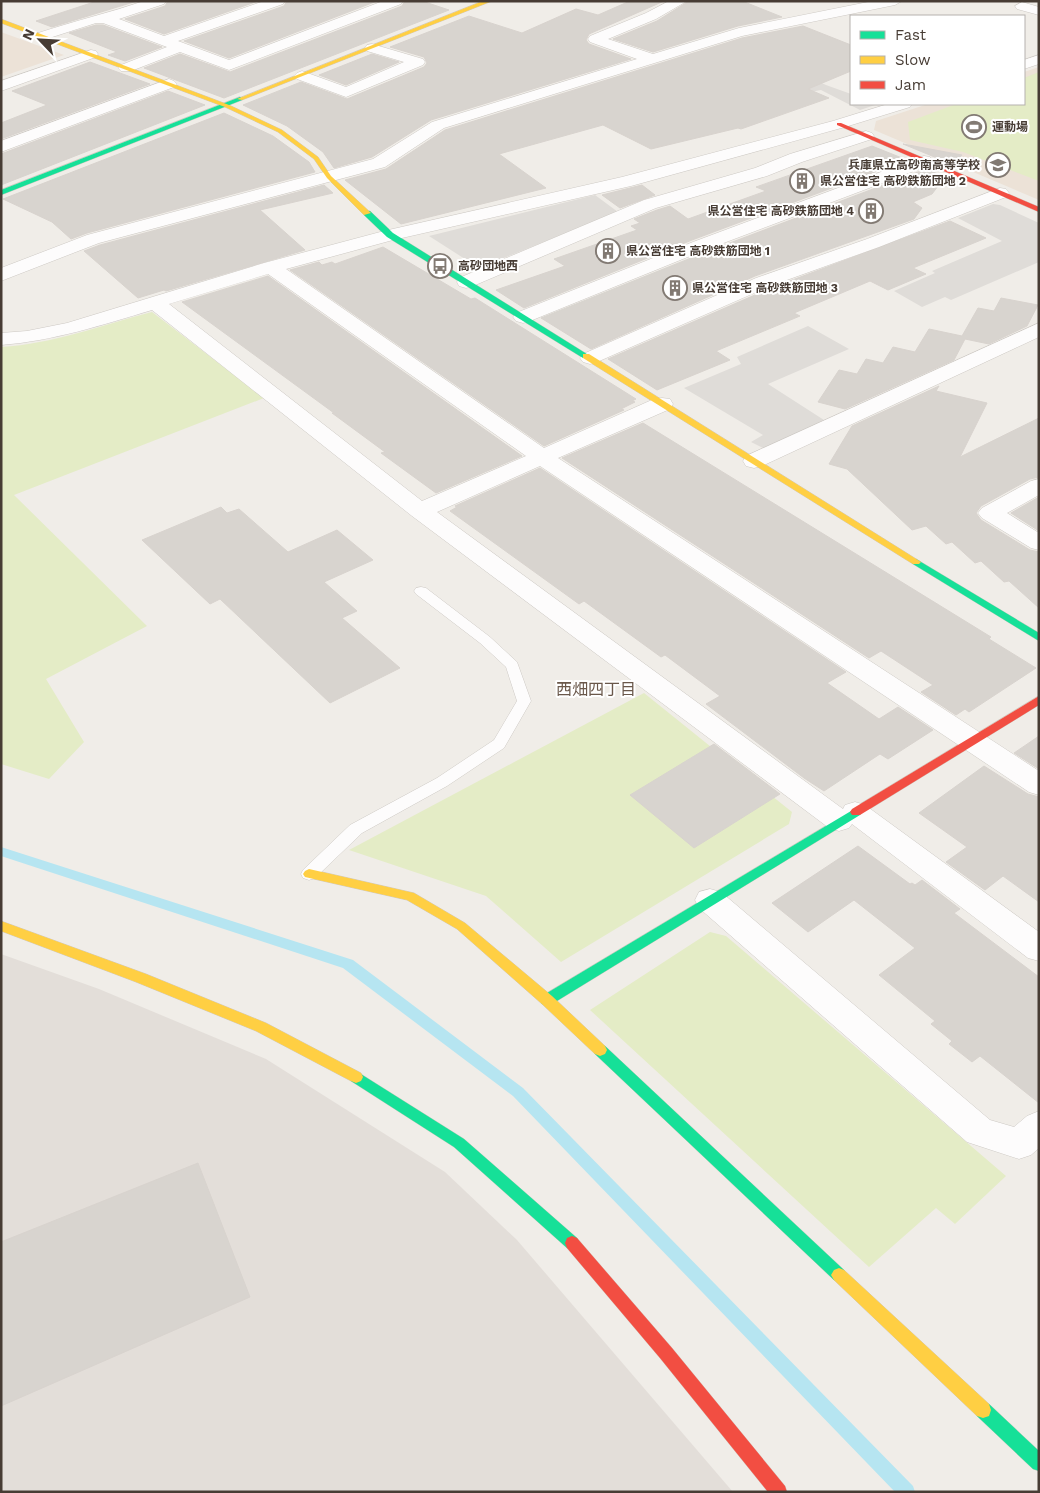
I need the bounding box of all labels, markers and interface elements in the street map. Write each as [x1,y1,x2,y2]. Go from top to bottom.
north arrow [15,15,65,65]
legend [850,15,1025,105]
text: N [19,26,38,43]
text: Fast [895,26,927,44]
text: Slow [895,51,931,69]
text: Jam [895,76,926,94]
sports icon: 運動場 [961,114,987,140]
place label: 運動場 [992,120,1028,134]
school or university icon: 兵庫県立高砂南高等学校 [985,152,1011,178]
place label: 兵庫県立高砂南高等学校 [848,158,980,172]
building icon: 県公営住宅 高砂鉄筋団地 2 [789,168,815,194]
place label: 県公営住宅 高砂鉄筋団地 2 [820,174,966,188]
building icon: 県公営住宅 高砂鉄筋団地 4 [858,198,884,224]
place label: 県公営住宅 高砂鉄筋団地 4 [707,204,854,218]
building icon: 県公営住宅 高砂鉄筋団地 1 [595,238,621,264]
place label: 県公営住宅 高砂鉄筋団地 1 [626,244,770,258]
bus stop icon: 高砂団地西 [427,253,453,279]
place label: 高砂団地西 [458,259,518,273]
building icon: 県公営住宅 高砂鉄筋団地 3 [662,275,688,301]
place label: 県公営住宅 高砂鉄筋団地 3 [692,281,838,295]
district label: 西畑四丁目 [556,680,636,699]

